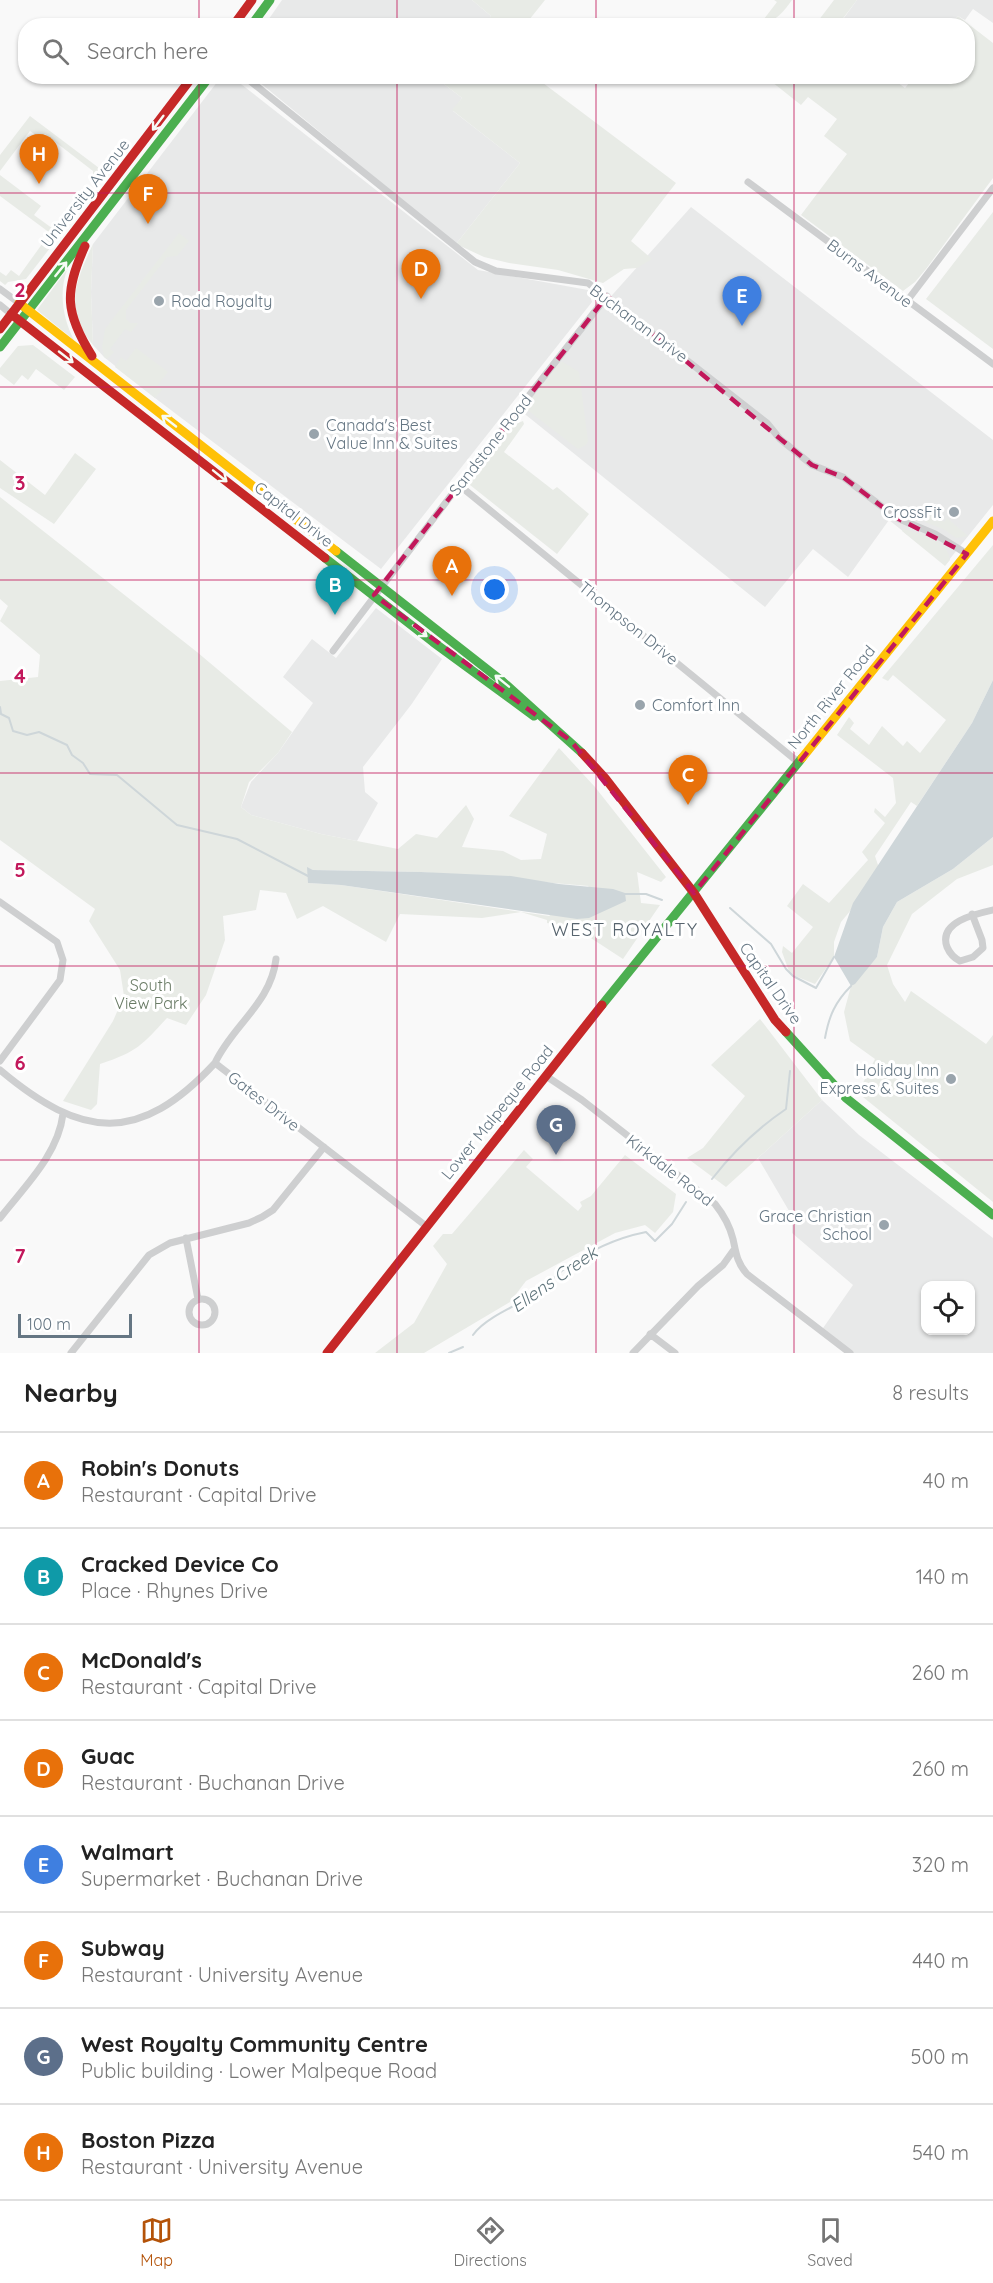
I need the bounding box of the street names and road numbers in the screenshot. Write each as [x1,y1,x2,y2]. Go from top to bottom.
street label: University Avenue [36,135,134,251]
street label: Burns Avenue [823,234,917,312]
street label: Buchanan Drive [586,280,692,366]
street label: Sandstone Road [444,391,536,499]
street label: Capital Drive [250,477,338,551]
street label: Thompson Drive [575,577,683,669]
street label: North River Road [783,641,879,753]
street label: Capital Drive [736,938,806,1028]
street label: Lower Malpeque Road [437,1041,557,1183]
street label: Gates Drive [224,1067,304,1135]
street label: Kirkdale Road [623,1130,717,1210]

